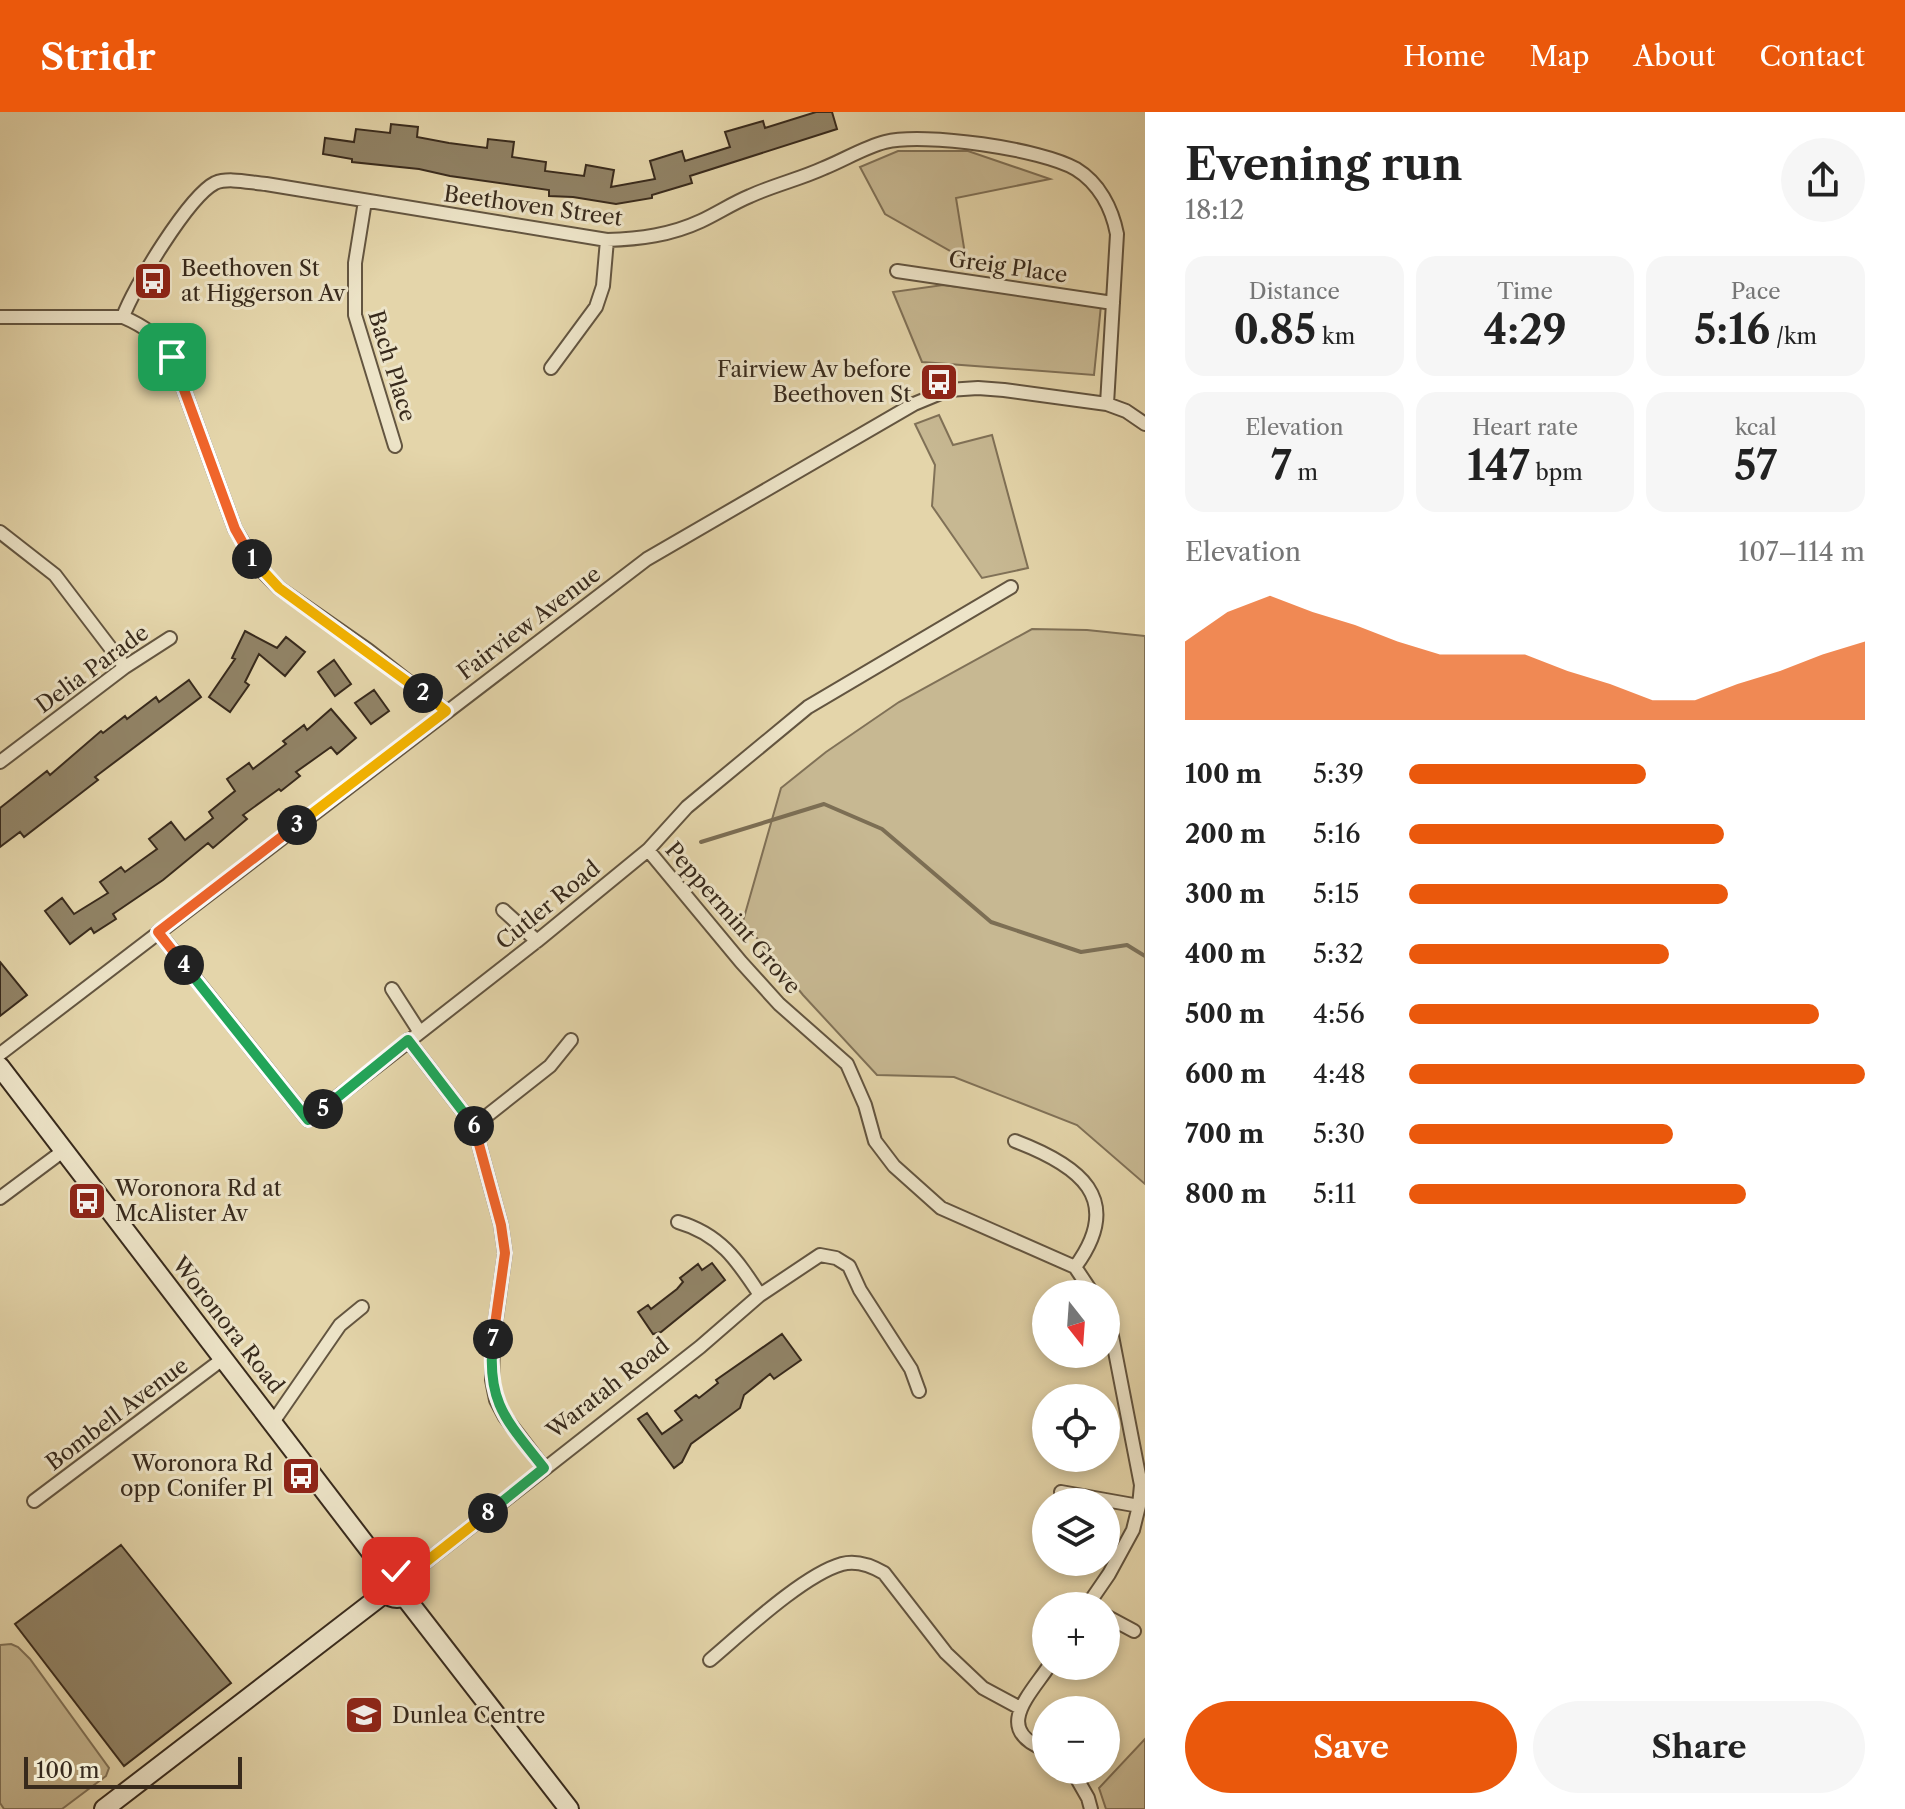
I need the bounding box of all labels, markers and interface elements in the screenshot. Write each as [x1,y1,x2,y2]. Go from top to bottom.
text: Stridr [40,33,156,80]
text: Home [1403,39,1485,73]
text: Map [1529,39,1589,73]
text: About [1633,39,1715,73]
text: Contact [1759,39,1865,73]
text: Evening run [1185,137,1462,191]
button: share [1781,138,1865,222]
street label: Beethoven Street [442,180,624,232]
text: 18:12 [1185,194,1245,226]
street label: Greig Place [947,245,1069,289]
place label: Beethoven St at Higgerson Av [181,255,346,307]
bus stop icon: Beethoven St at Higgerson Av [132,260,174,302]
text: Distance [1249,278,1340,305]
text: Time [1497,278,1553,305]
text: Pace [1731,278,1781,305]
text: 0.85 [1233,305,1316,354]
text: 4:29 [1483,305,1567,354]
text: 5:16 [1694,305,1770,354]
street label: Bach Place [362,307,422,425]
pin [138,323,206,391]
text: km [1316,323,1355,350]
text: /km [1770,323,1817,350]
icon: arrive [150,335,194,379]
place label: Fairview Av before Beethoven St [717,356,911,408]
bus stop icon: Fairview Av before Beethoven St [918,361,960,403]
text: Elevation [1245,414,1343,441]
text: Heart rate [1472,414,1578,441]
text: kcal [1735,414,1776,441]
text: 7 [1271,441,1292,490]
text: 147 [1467,441,1530,490]
text: 57 [1734,441,1777,490]
text: m [1292,459,1318,486]
text: bpm [1530,459,1583,486]
text: Elevation [1185,536,1301,568]
text: 107–114 m [1738,536,1865,568]
pin: 1 [232,539,272,579]
text: 1 [247,545,257,572]
street label: Fairview Avenue [452,560,606,686]
street label: Delia Parade [30,619,154,719]
pin: 2 [403,673,443,713]
text: 2 [417,679,430,706]
text: 100 m [1185,758,1262,790]
text: 5:39 [1313,758,1364,790]
pin: 3 [277,805,317,845]
text: 3 [291,811,303,838]
text: 200 m [1185,818,1266,850]
text: 5:16 [1313,818,1361,850]
street label: Peppermint Grove [660,836,806,1000]
street label: Cutler Road [490,855,606,955]
text: 300 m [1185,878,1265,910]
text: 5:15 [1313,878,1359,910]
text: 400 m [1185,938,1266,970]
text: 5:32 [1313,938,1364,970]
pin: 4 [164,945,204,985]
text: 4 [177,951,191,978]
text: 500 m [1185,998,1265,1030]
text: 4:56 [1313,998,1365,1030]
text: 600 m [1185,1058,1266,1090]
text: 4:48 [1313,1058,1366,1090]
pin: 5 [303,1089,343,1129]
text: 5 [317,1095,329,1122]
pin: 6 [454,1106,494,1146]
text: 6 [467,1112,481,1139]
text: 700 m [1185,1118,1264,1150]
text: 5:30 [1313,1118,1365,1150]
place label: Woronora Rd at McAlister Av [114,1175,282,1227]
text: 800 m [1185,1178,1267,1210]
text: 5:11 [1313,1178,1356,1210]
bus stop icon: Woronora Rd at McAlister Av [66,1180,108,1222]
street label: Woronora Road [166,1250,290,1399]
north arrow [1032,1280,1120,1368]
map controls [1032,1280,1120,1784]
pin: 7 [473,1319,513,1359]
text: 7 [487,1325,499,1352]
street label: Waratah Road [541,1332,675,1445]
street label: Bombell Avenue [41,1352,193,1476]
button: locate [1032,1384,1120,1472]
place label: Woronora Rd opp Conifer Pl [120,1450,273,1502]
bus stop icon: Woronora Rd opp Conifer Pl [280,1455,322,1497]
button: layers [1032,1488,1120,1576]
pin: 8 [468,1493,508,1533]
text: 8 [481,1499,495,1526]
pin [362,1537,430,1605]
icon: check [374,1549,418,1593]
button: + [1032,1592,1120,1680]
school or university icon: Dunlea Centre [343,1694,385,1736]
button: − [1032,1696,1120,1784]
button: Save [1185,1701,1517,1793]
button: Share [1533,1701,1865,1793]
place label: Dunlea Centre [392,1702,545,1729]
scale bar [24,1753,242,1789]
text: 100 m [36,1757,99,1784]

